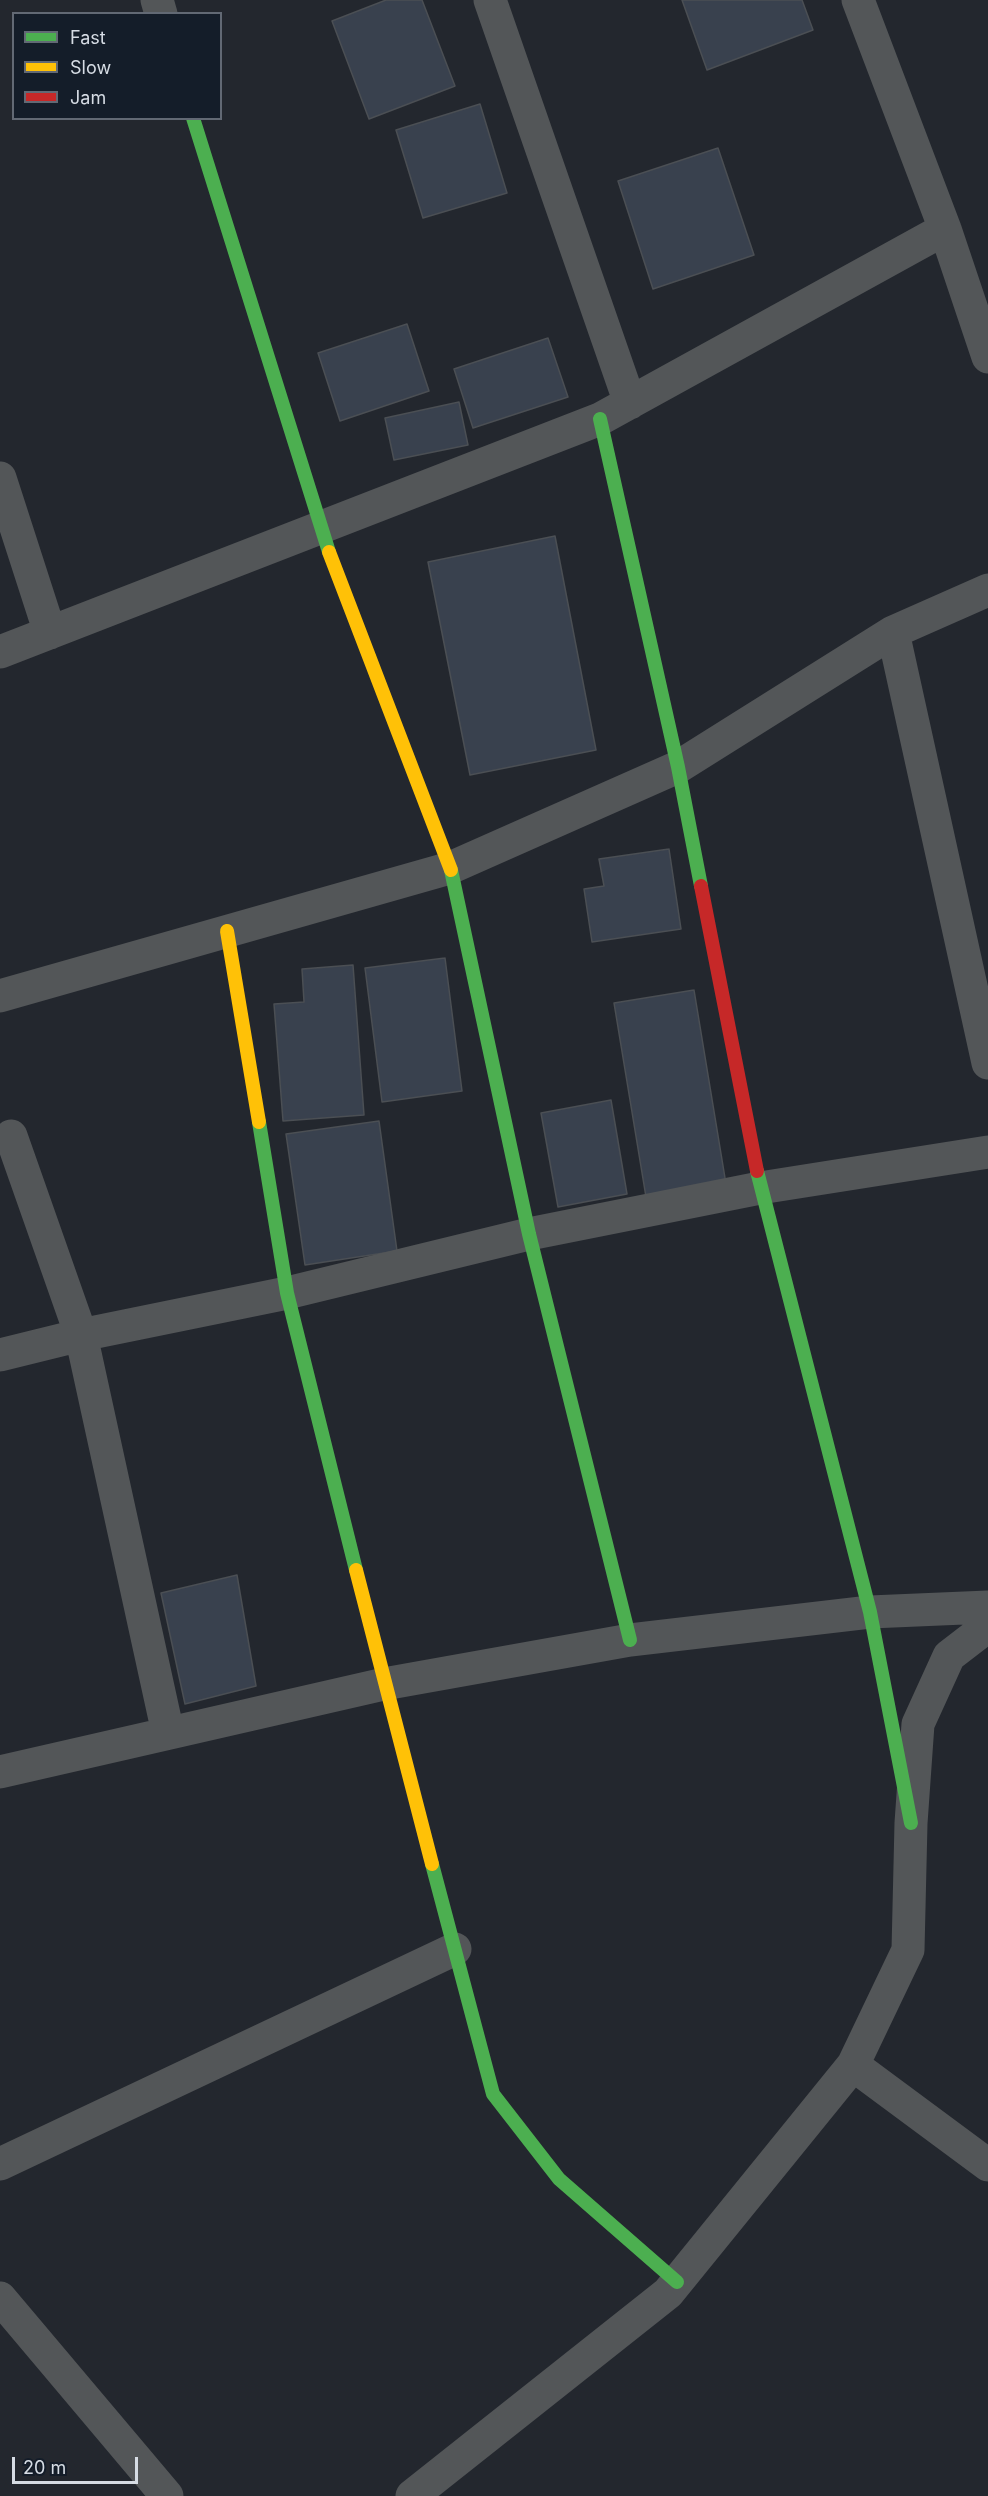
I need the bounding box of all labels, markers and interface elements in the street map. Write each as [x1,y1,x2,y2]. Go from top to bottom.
legend [12,12,222,120]
text: Fast [70,27,106,48]
text: Slow [70,57,111,78]
text: Jam [70,87,106,108]
scale bar [15,2445,141,2483]
text: 20 m [23,2457,66,2478]

